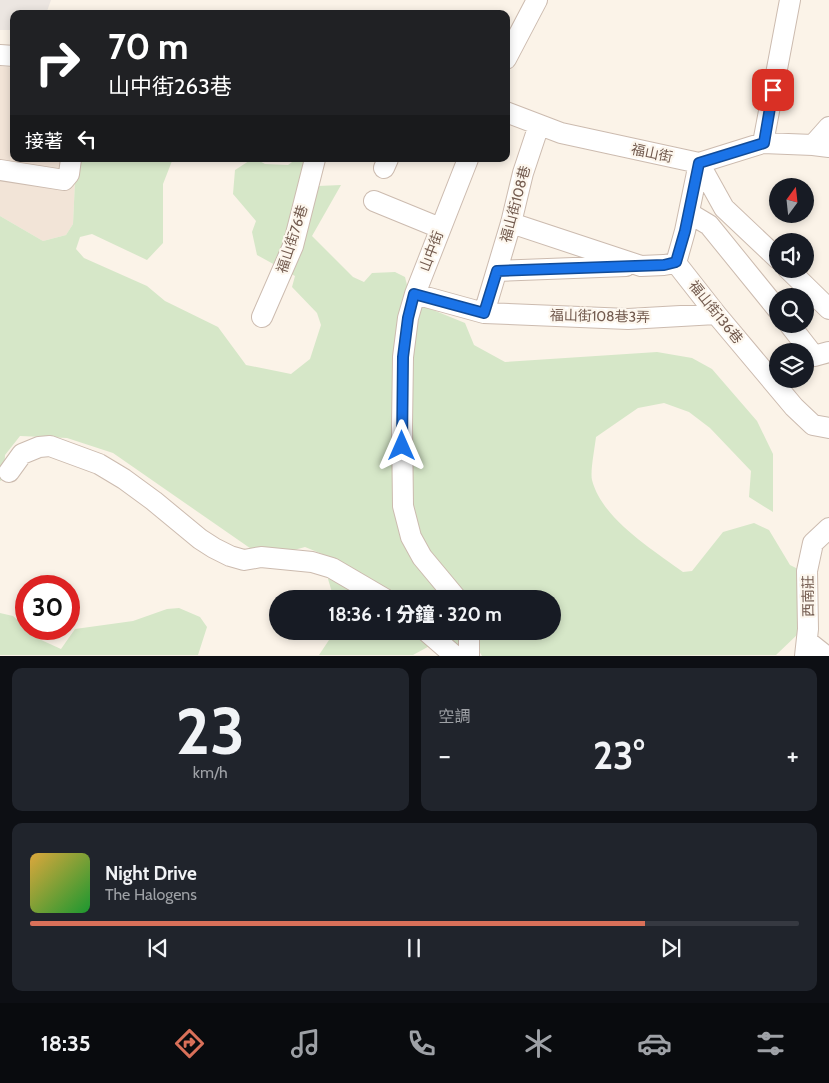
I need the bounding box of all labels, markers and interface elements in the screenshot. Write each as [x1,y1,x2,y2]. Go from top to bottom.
text: 70 m [108,25,189,68]
icon: right [25,30,90,95]
pin [752,69,794,111]
text: 山中街263巷 [108,73,232,100]
icon: arrive [759,76,787,104]
icon: left [73,125,101,153]
text: 接著 [25,130,63,153]
street label: 福山街 [630,140,674,166]
street label: 福山街108巷 [496,164,534,244]
north arrow [769,178,814,222]
map controls [769,178,814,388]
street label: 福山街76巷 [273,203,311,275]
street label: 山中街 [415,228,447,274]
button: sound [769,233,814,278]
street label: 福山街136巷 [685,277,747,347]
button: search [769,288,814,333]
street label: 福山街108巷3弄 [550,306,650,326]
button: layers [769,343,814,388]
position arrow [375,419,427,471]
speed limit sign: 30 [15,575,80,640]
street label: 西南莊 [799,575,817,617]
text: 18:36 · 1 分鐘 · 320 m [328,603,502,626]
text: 23 [176,691,245,770]
text: 空調 [439,707,471,726]
text: 23° [593,732,645,779]
text: − [439,738,451,772]
text: + [787,738,799,772]
text: km/h [193,763,228,782]
text: Night Drive [105,862,197,885]
text: The Halogens [105,885,197,904]
icon: previous [144,934,172,962]
icon: pause [400,934,428,962]
icon: next [657,934,685,962]
icon: directions [172,1026,207,1061]
icon: music [288,1026,323,1061]
icon: phone [404,1026,439,1061]
icon: climate [521,1026,556,1061]
icon: car [637,1026,672,1061]
icon: filters [753,1026,788,1061]
text: 18:35 [41,1030,91,1057]

